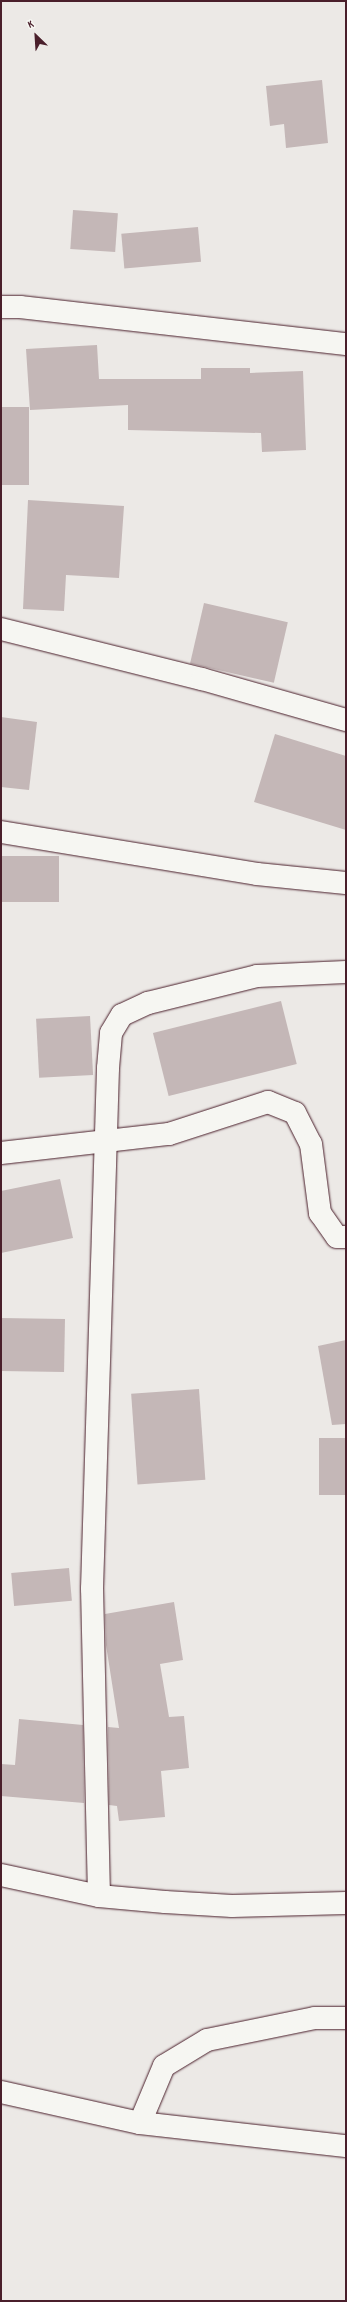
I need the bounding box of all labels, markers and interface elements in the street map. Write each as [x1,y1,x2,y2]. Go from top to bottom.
north arrow [16,16,56,56]
text: K [25,17,37,33]

